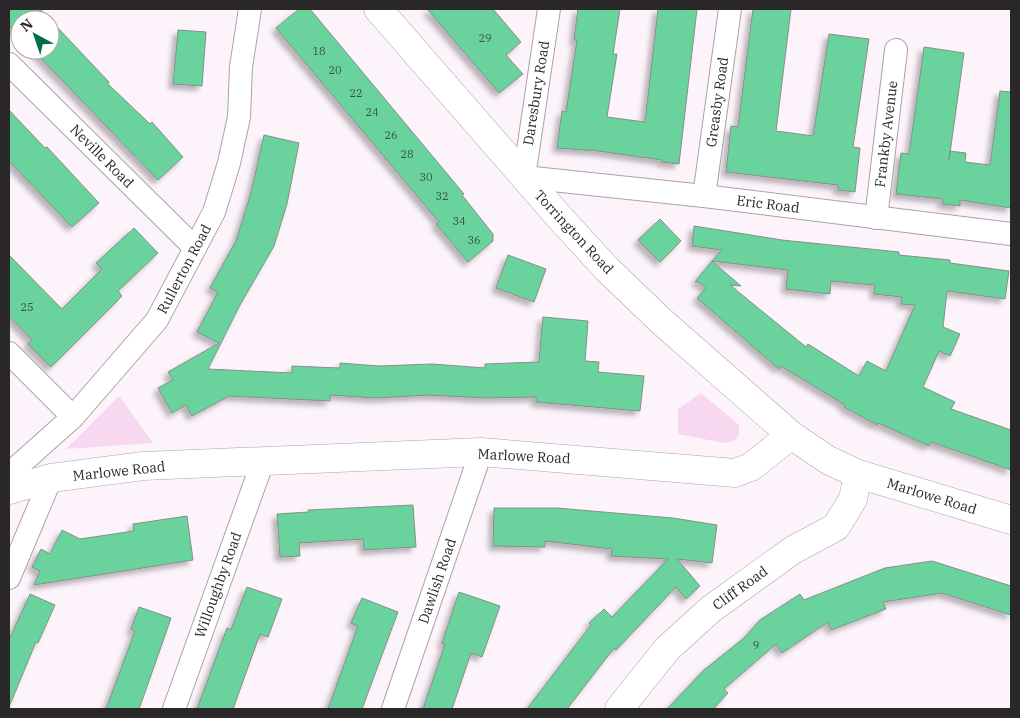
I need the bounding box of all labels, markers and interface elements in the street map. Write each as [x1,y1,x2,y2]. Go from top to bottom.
north arrow [10,10,60,60]
text: N [17,15,37,35]
house number: 29 [478,31,492,45]
street label: Daresbury Road [519,39,553,147]
house number: 18 [312,44,326,58]
street label: Greasby Road [702,55,732,148]
house number: 20 [328,63,342,77]
street label: Frankby Avenue [871,79,901,189]
house number: 22 [349,86,363,100]
house number: 24 [365,105,379,119]
street label: Neville Road [66,120,138,192]
house number: 26 [384,128,398,142]
house number: 28 [400,147,414,161]
house number: 30 [419,170,433,184]
street label: Torrington Road [531,186,618,278]
house number: 32 [435,189,449,203]
street label: Eric Road [735,191,801,217]
house number: 34 [452,214,466,228]
street label: Rullerton Road [153,221,215,317]
house number: 36 [467,233,481,247]
house number: 25 [20,300,34,314]
street label: Marlowe Road [477,445,571,467]
street label: Marlowe Road [72,457,167,485]
street label: Marlowe Road [885,474,980,518]
street label: Willoughby Road [190,529,246,640]
street label: Dawlish Road [414,535,460,626]
street label: Cliff Road [709,562,772,614]
house number: 9 [753,638,759,652]

